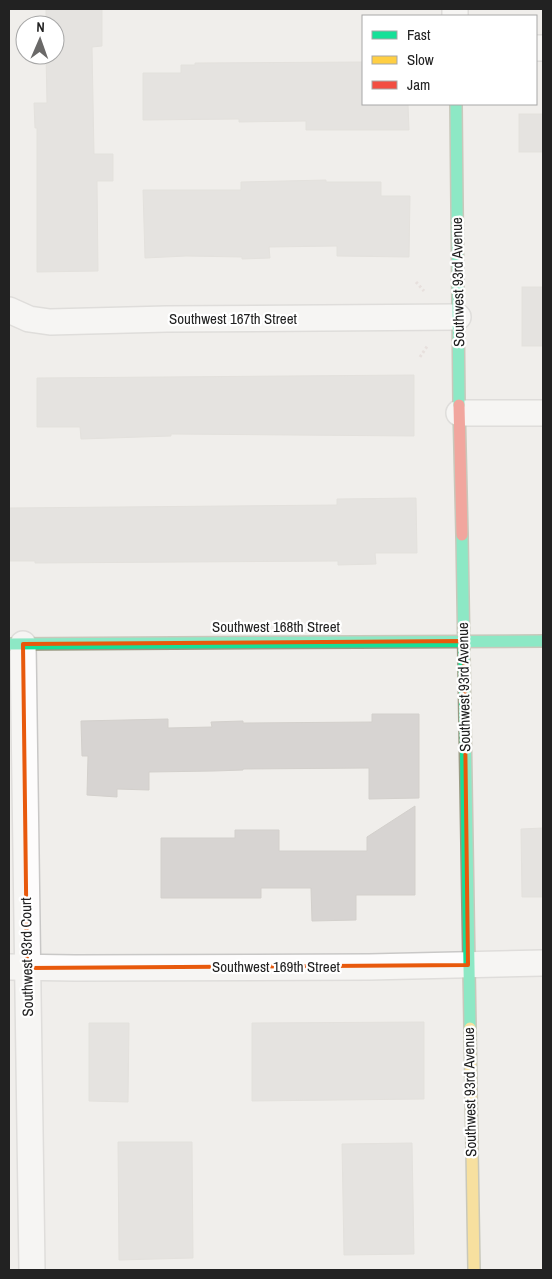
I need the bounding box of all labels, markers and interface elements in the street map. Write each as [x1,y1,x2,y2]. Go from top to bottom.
north arrow [15,15,65,65]
legend [362,15,537,105]
text: N [36,18,45,36]
text: Fast [407,24,431,45]
text: Slow [407,49,434,70]
text: Jam [407,74,430,95]
street label: Southwest 93rd Avenue [446,217,469,347]
street label: Southwest 167th Street [169,308,298,329]
street label: Southwest 168th Street [212,616,341,637]
street label: Southwest 93rd Avenue [452,622,475,752]
street label: Southwest 93rd Court [15,897,38,1017]
street label: Southwest 169th Street [212,956,341,977]
street label: Southwest 93rd Avenue [458,1027,481,1157]

